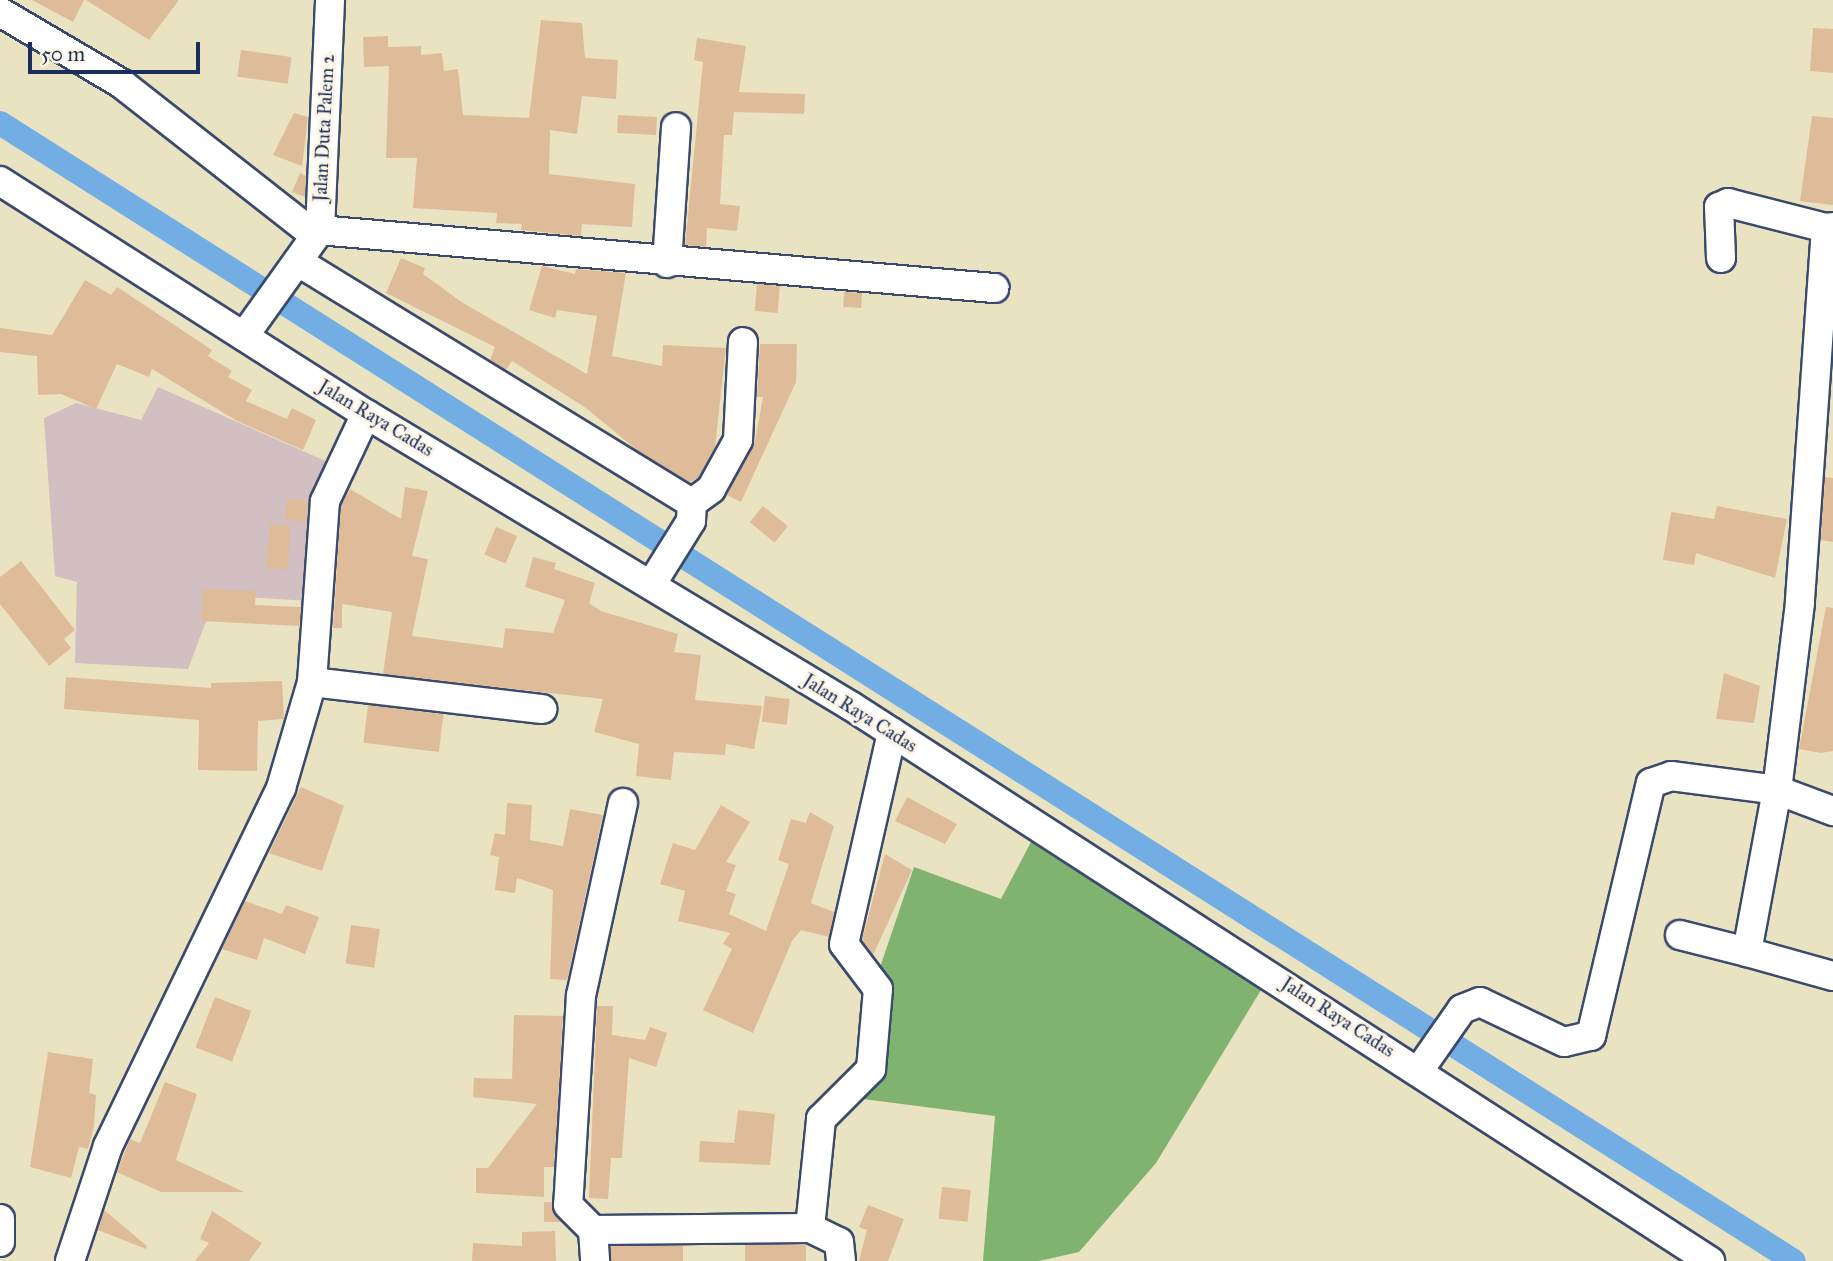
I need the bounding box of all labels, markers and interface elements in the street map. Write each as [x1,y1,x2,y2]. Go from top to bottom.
scale bar [32,28,203,72]
text: 50 m [41,41,85,67]
street label: Jalan Duta Palem 2 [309,54,339,202]
street label: Jalan Raya Cadas [314,375,438,461]
street label: Jalan Raya Cadas [799,669,921,757]
street label: Jalan Raya Cadas [1277,972,1399,1062]

